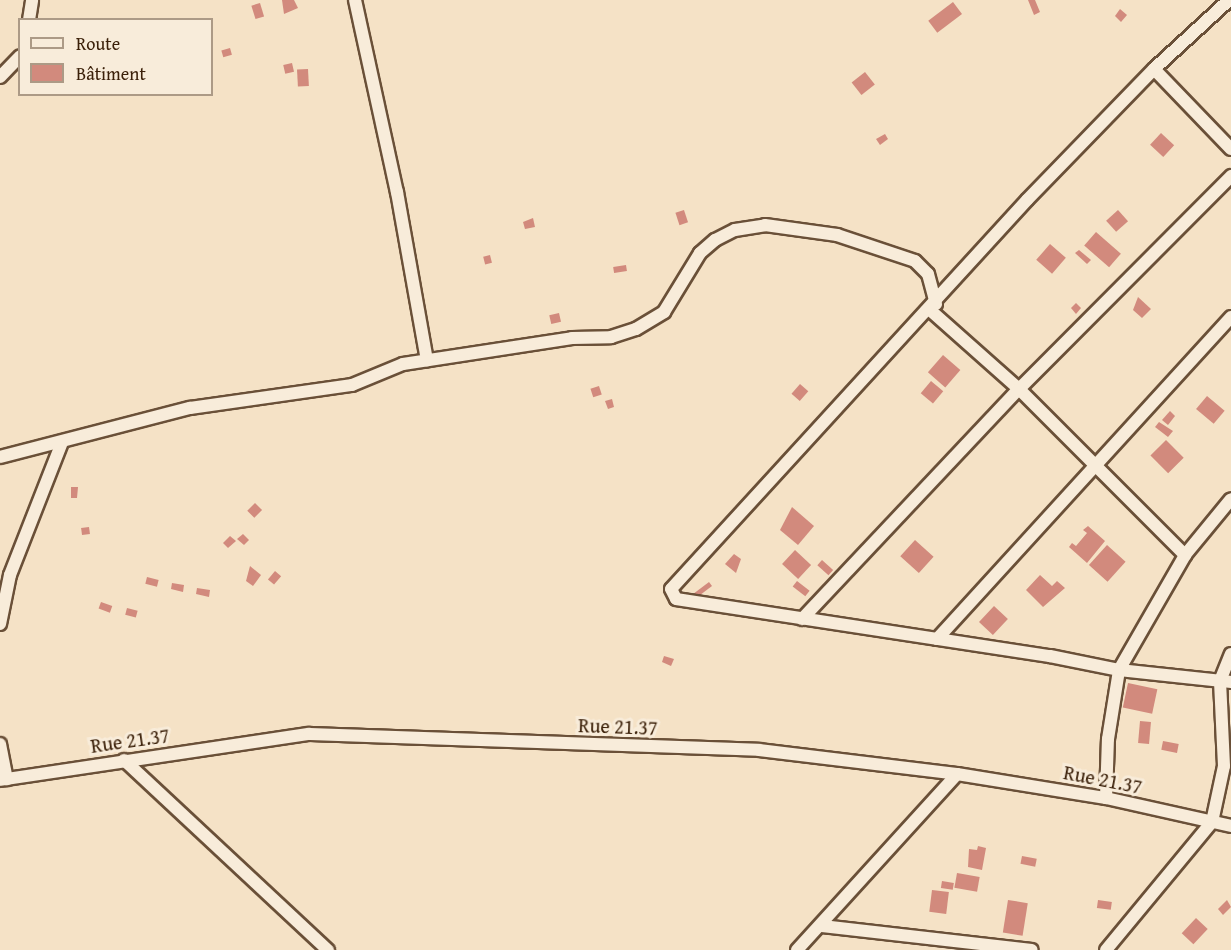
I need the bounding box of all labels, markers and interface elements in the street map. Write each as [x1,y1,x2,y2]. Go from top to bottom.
legend [18,18,213,96]
text: Route [76,30,120,57]
text: Bâtiment [76,60,146,87]
street label: Rue 21.37 [578,713,658,739]
street label: Rue 21.37 [89,723,171,757]
street label: Rue 21.37 [1062,760,1144,798]

